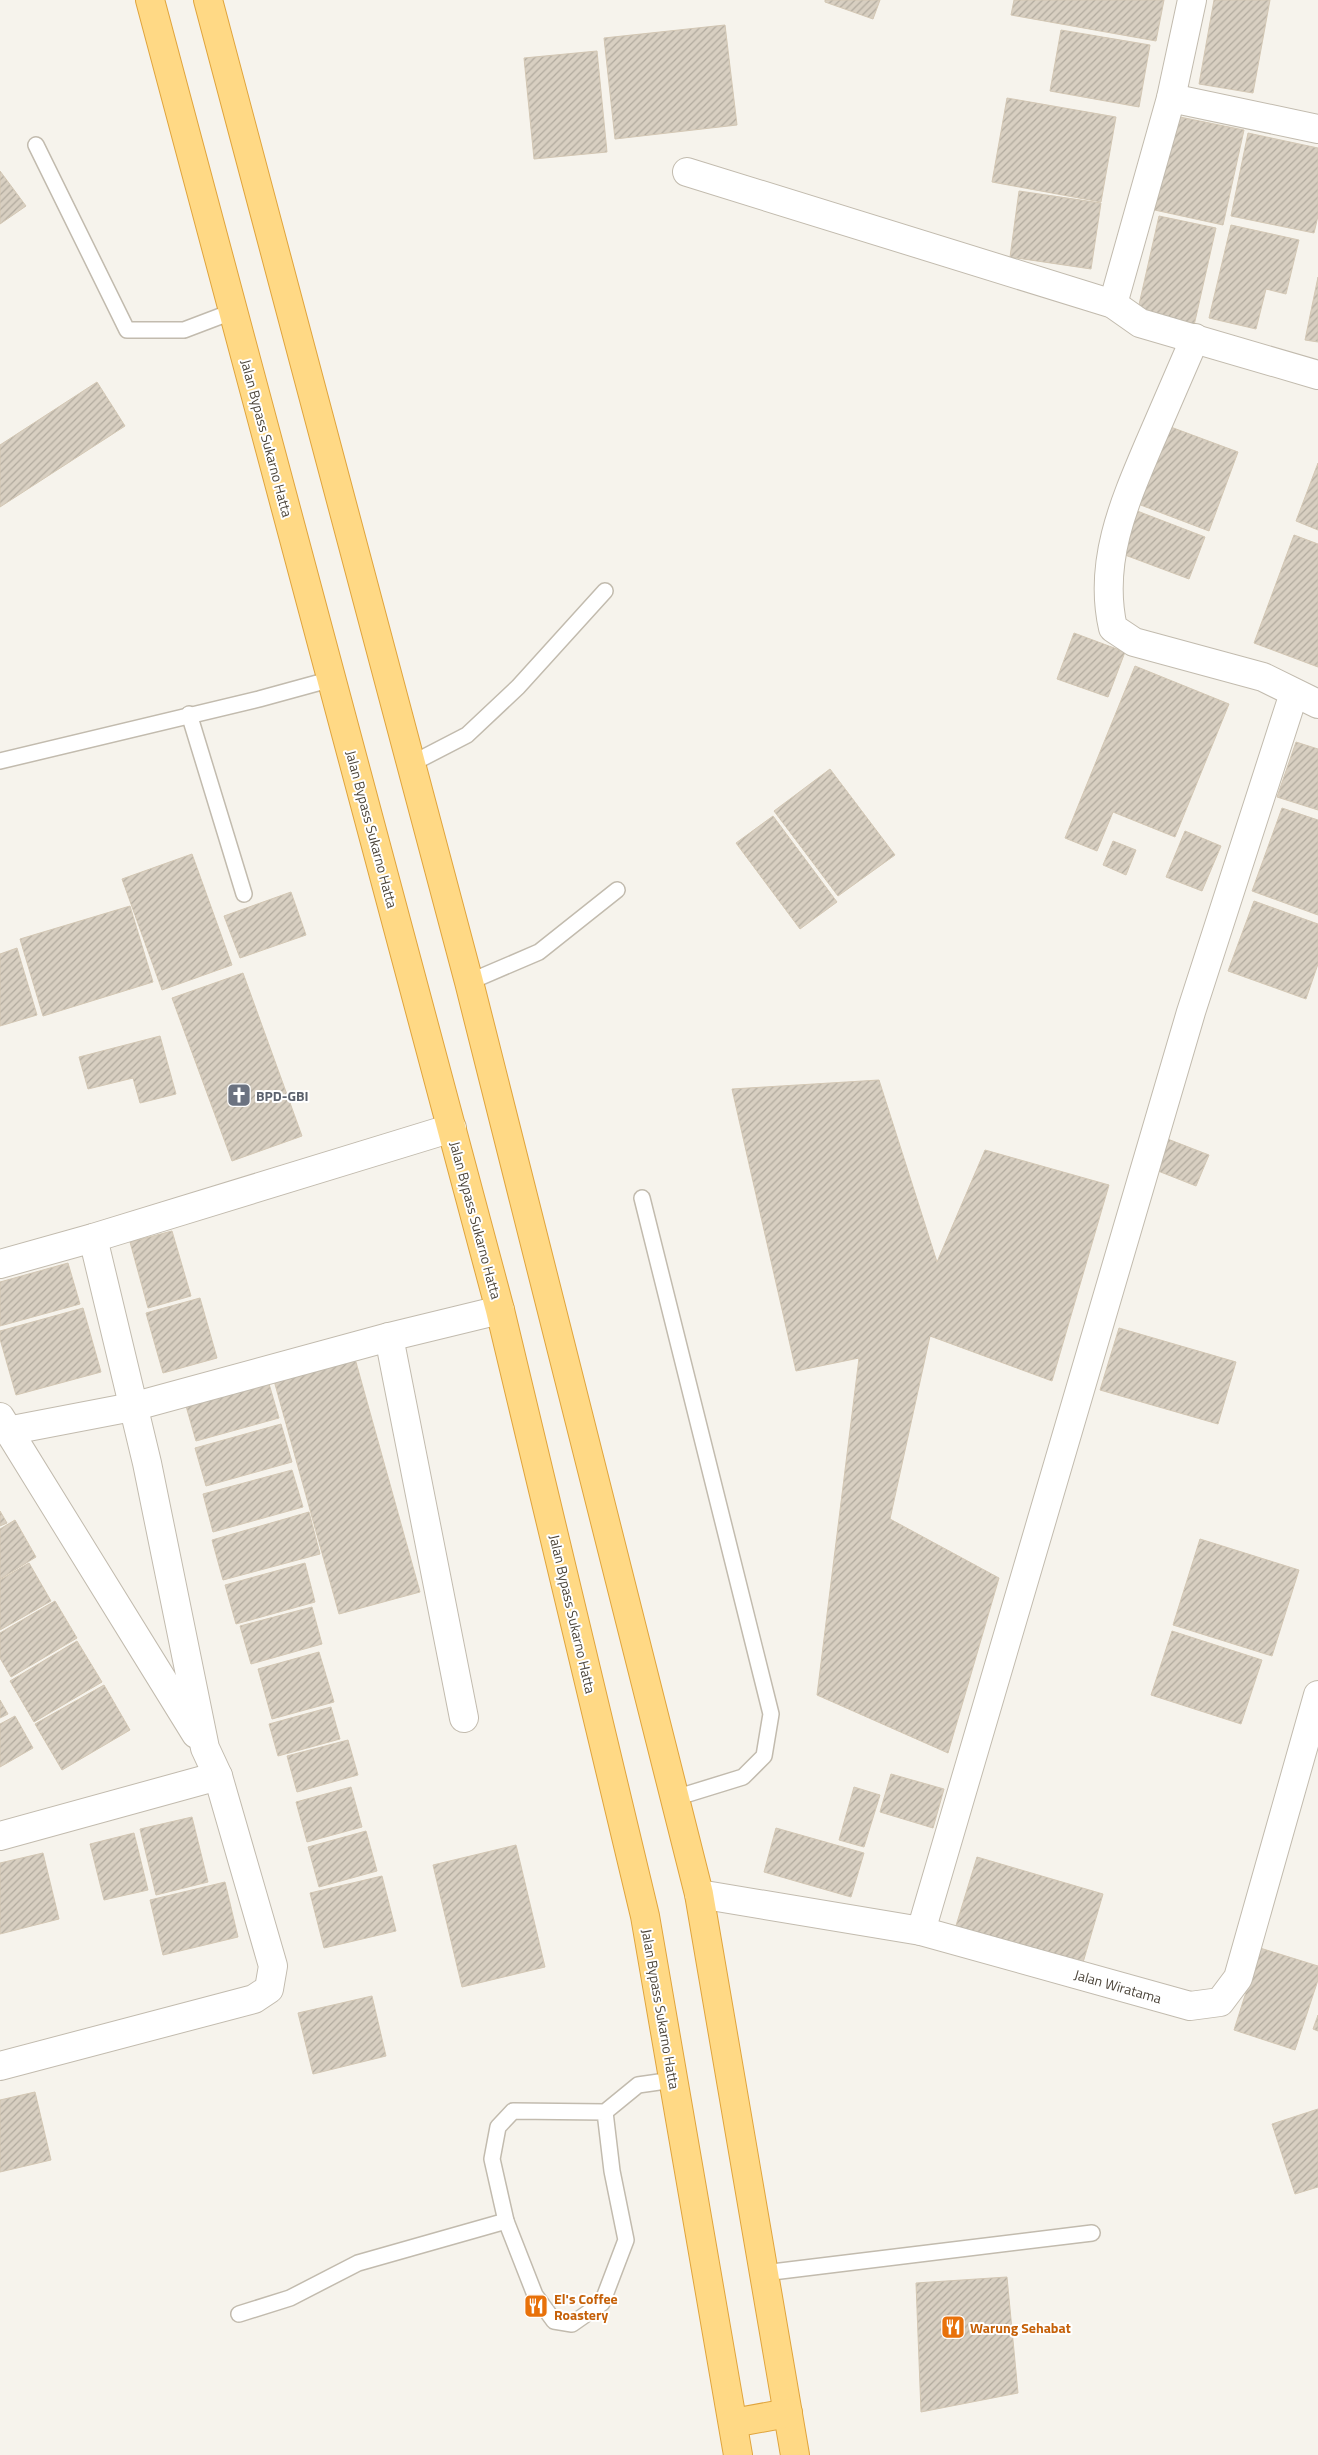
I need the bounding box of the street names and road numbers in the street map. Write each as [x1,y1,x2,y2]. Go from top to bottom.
street label: Jalan Bypass Sukarno Hatta [236,357,298,519]
street label: Jalan Bypass Sukarno Hatta [341,748,403,910]
street label: Jalan Bypass Sukarno Hatta [445,1139,507,1301]
street label: Jalan Bypass Sukarno Hatta [544,1532,602,1696]
street label: Jalan Bypass Sukarno Hatta [637,1927,685,2091]
street label: Jalan Wiratama [1072,1964,1164,2008]

